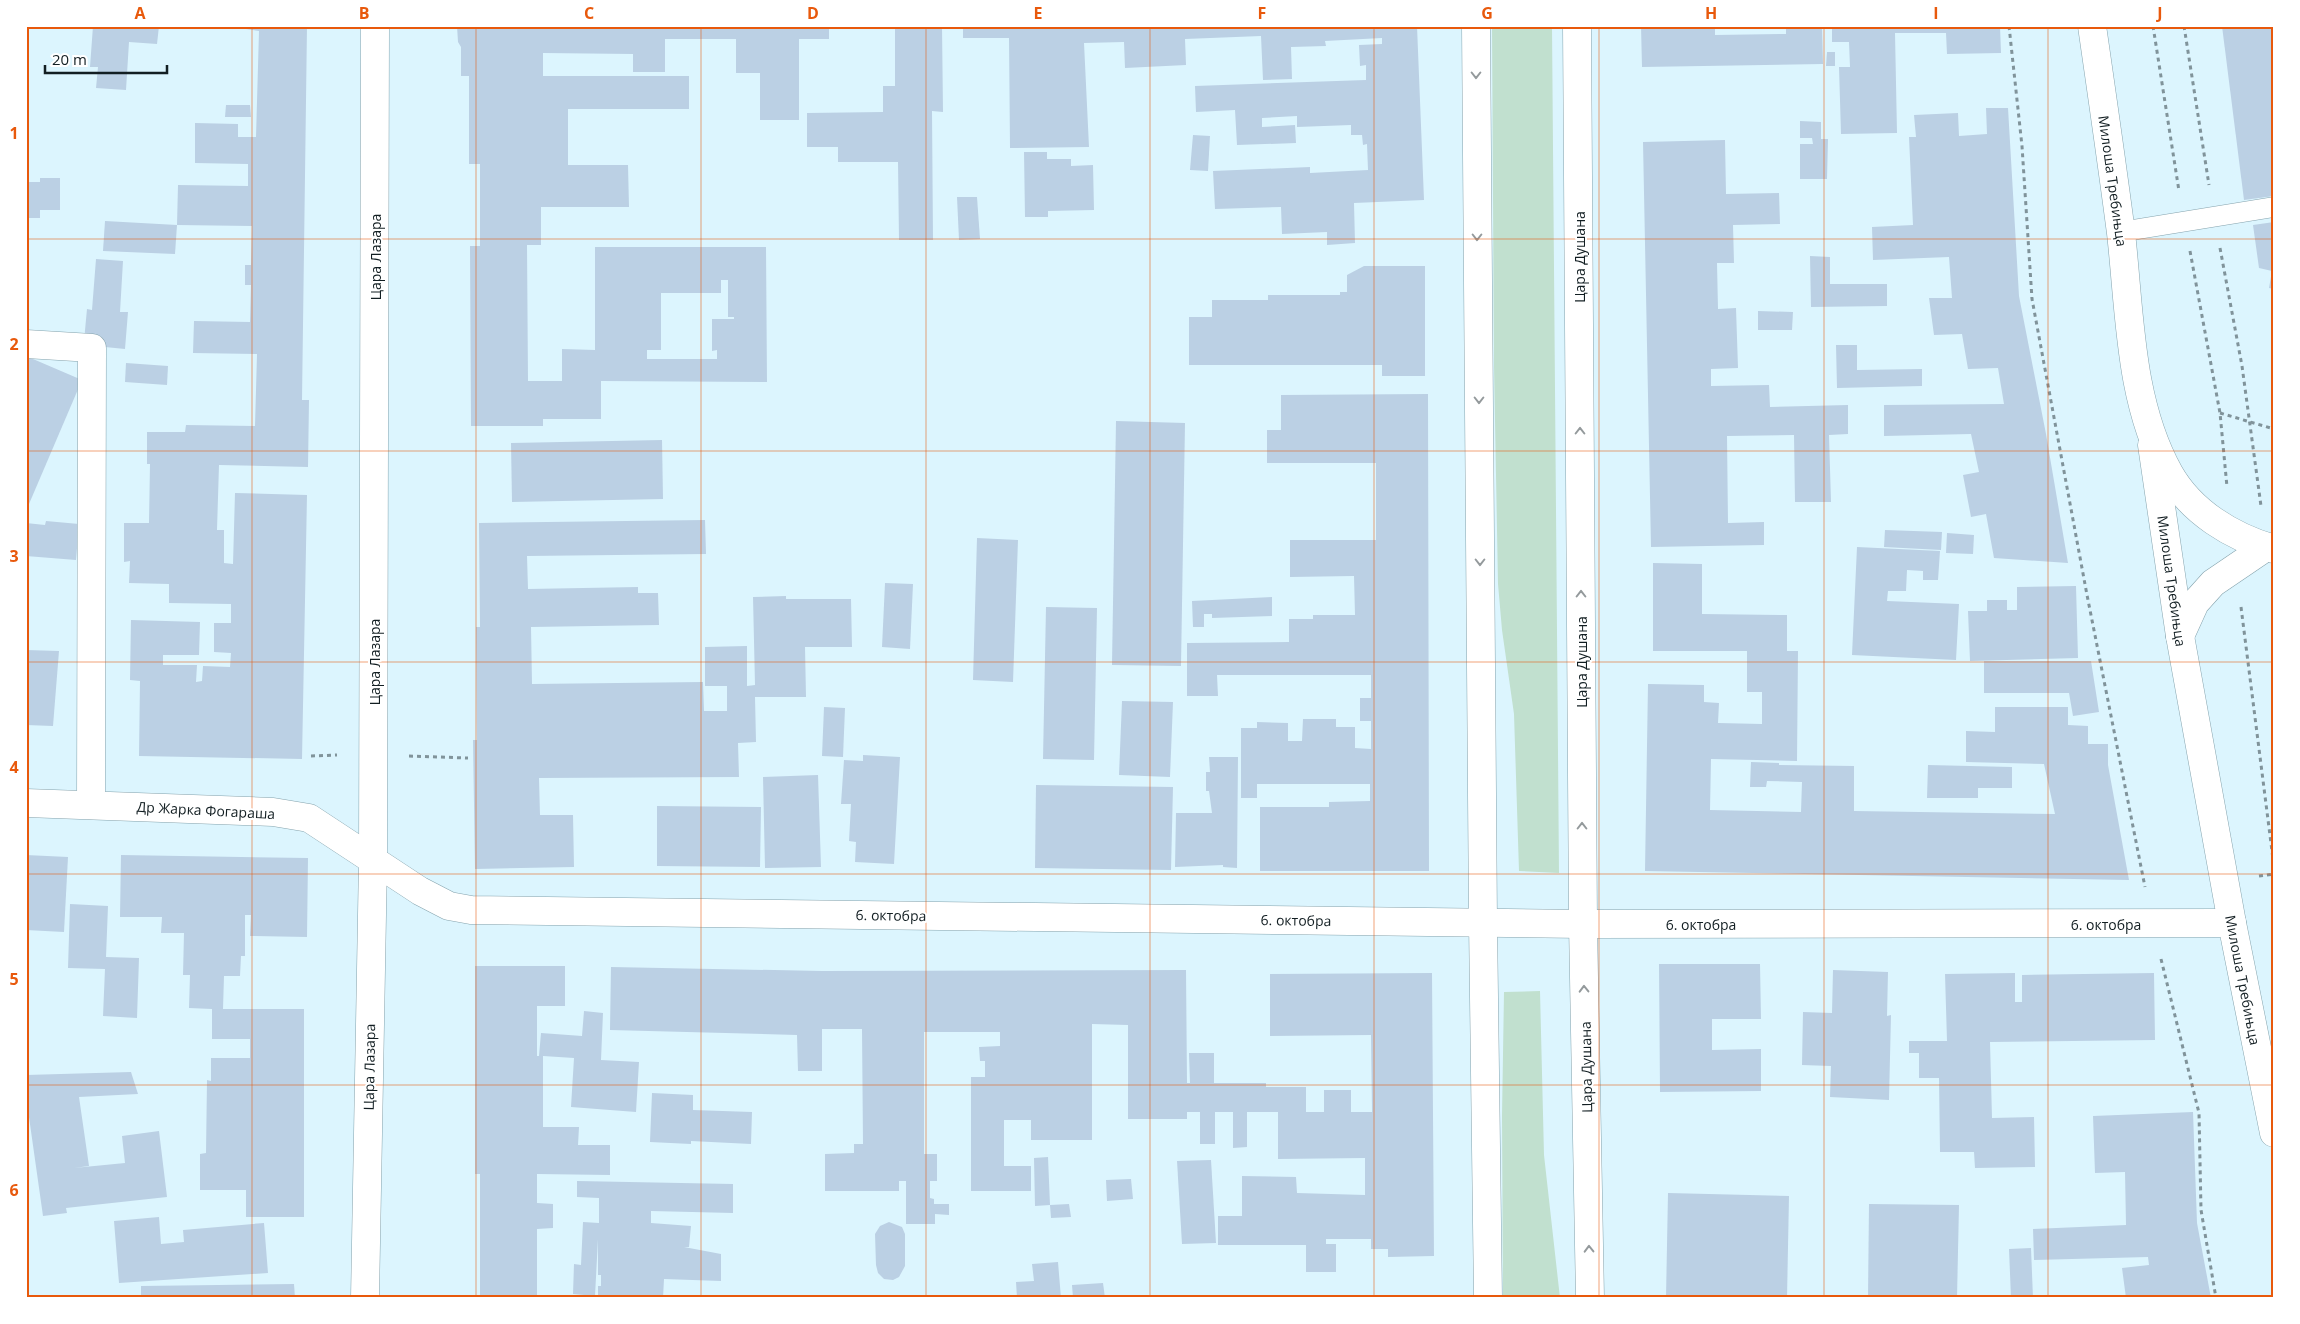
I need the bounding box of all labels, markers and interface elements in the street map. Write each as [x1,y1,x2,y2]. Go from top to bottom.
text: A [134,2,146,24]
text: B [359,2,369,24]
text: C [584,2,594,24]
text: D [807,2,819,24]
text: E [1034,2,1043,24]
text: F [1258,2,1266,24]
text: G [1481,2,1493,24]
text: H [1705,2,1717,24]
text: I [1933,2,1939,24]
text: J [2155,2,2163,24]
scale bar [45,42,168,74]
text: 20 m [52,49,87,69]
one-way arrow [1471,72,1481,79]
street label: Милоша Требињца [2094,114,2132,248]
text: 1 [9,122,19,144]
street label: Цара Душана [1570,211,1589,303]
street label: Цара Лазара [366,214,385,300]
one-way arrow [1472,234,1483,242]
text: 2 [9,333,19,355]
one-way arrow [1474,396,1484,404]
one-way arrow [1575,427,1585,435]
street label: Милоша Требињца [2153,514,2191,648]
text: 3 [9,545,19,567]
one-way arrow [1475,559,1485,567]
one-way arrow [1576,590,1586,598]
street label: Цара Душана [1572,616,1591,708]
street label: Цара Лазара [365,619,384,705]
text: 4 [9,756,19,778]
street label: Др Жарка Фогараша [136,797,276,823]
one-way arrow [1577,822,1587,830]
street label: 6. октобра [856,905,926,925]
street label: 6. октобра [1261,910,1331,930]
street label: Милоша Требињца [2221,913,2265,1047]
street label: 6. октобра [1666,915,1736,934]
street label: 6. октобра [2071,915,2141,934]
text: 5 [9,968,19,990]
one-way arrow [1579,985,1589,992]
street label: Цара Душана [1576,1021,1596,1113]
street label: Цара Лазара [359,1024,379,1110]
text: 6 [9,1179,19,1201]
one-way arrow [1584,1245,1595,1253]

